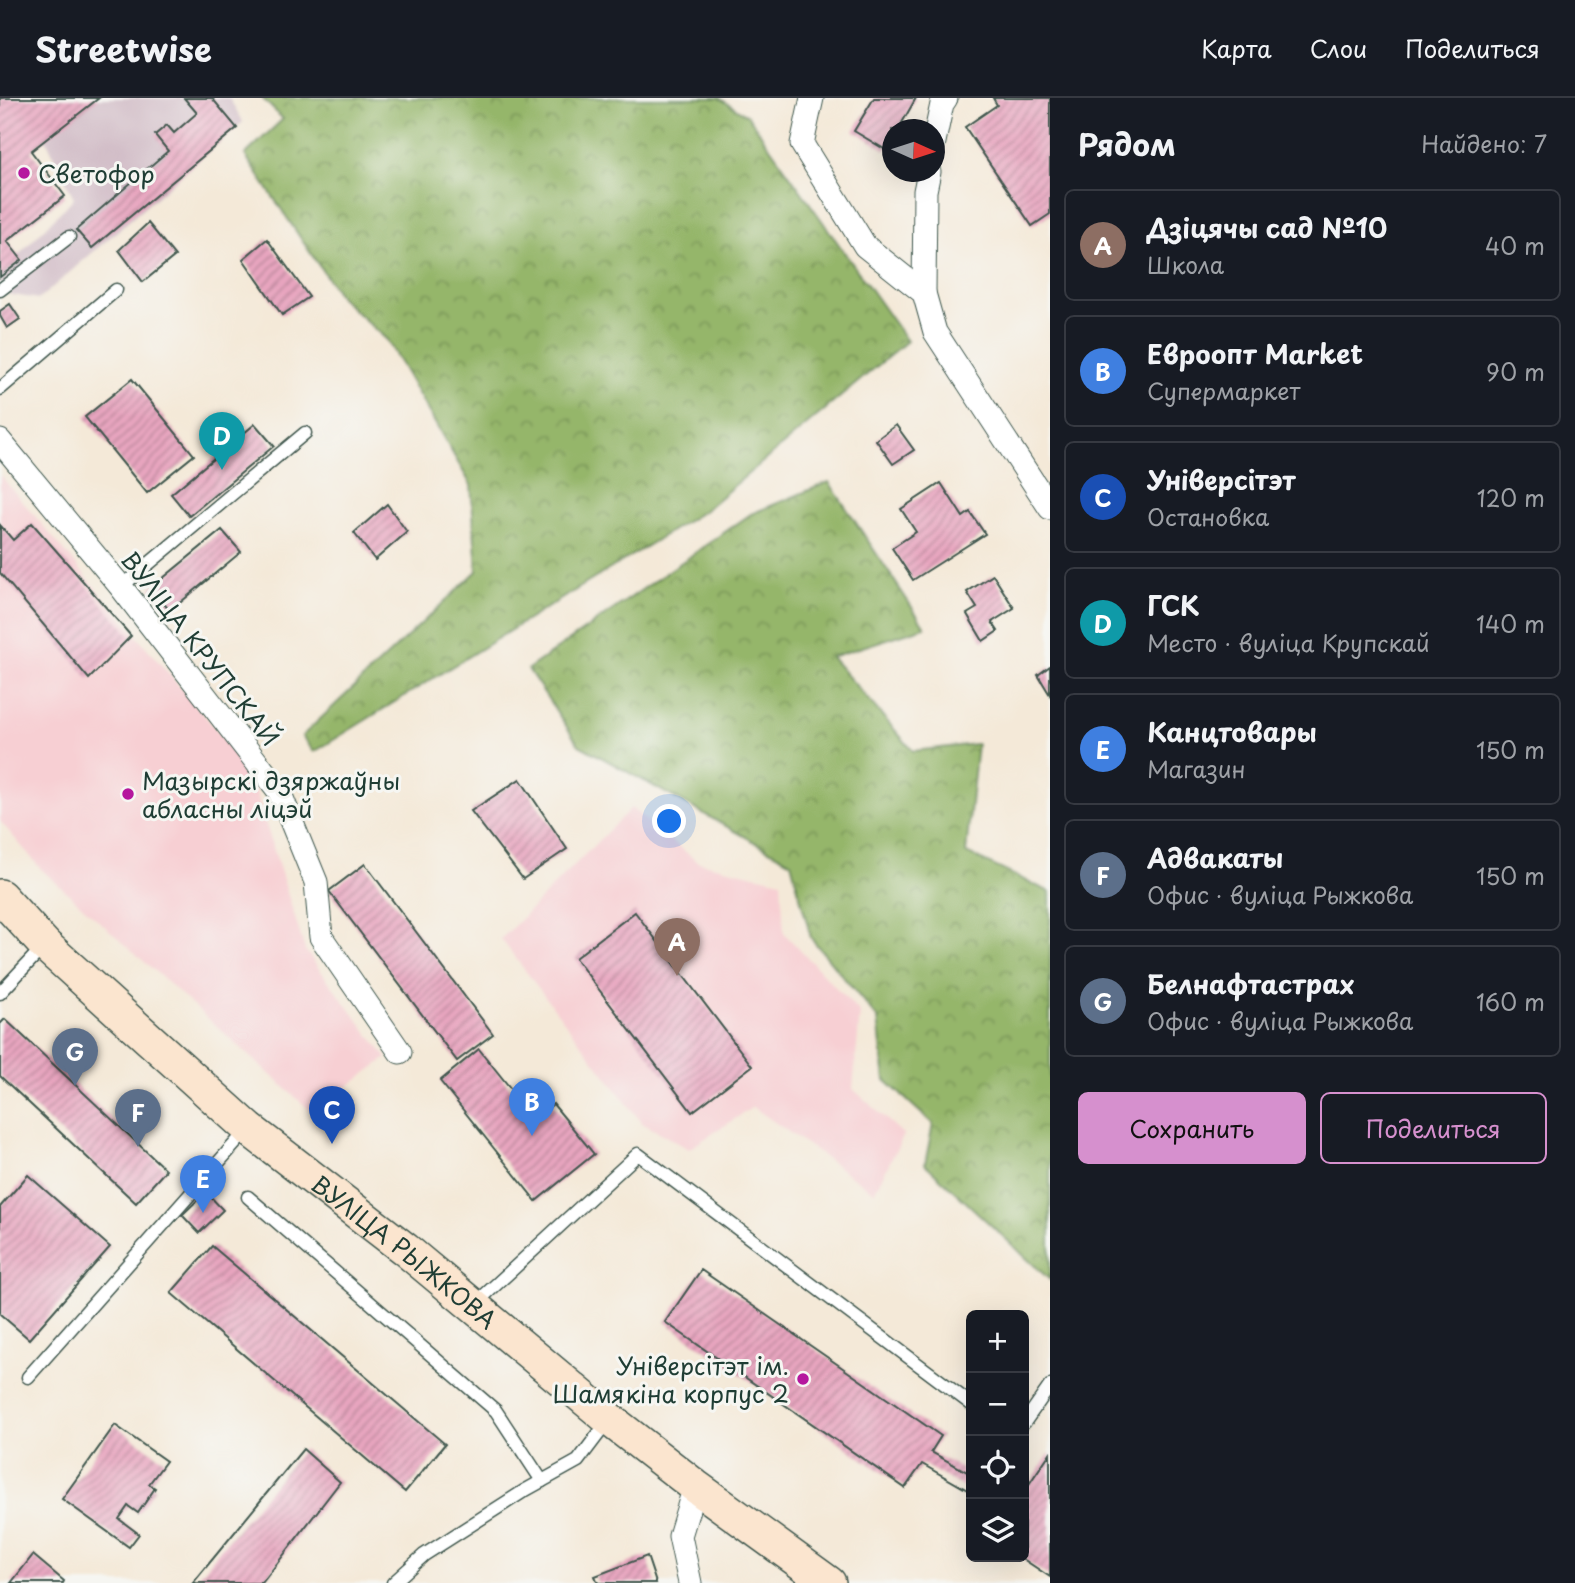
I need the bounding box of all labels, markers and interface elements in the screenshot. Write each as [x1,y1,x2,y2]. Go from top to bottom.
text: Streetwise [35,23,212,73]
text: Карта [1201,30,1272,66]
text: Слои [1310,30,1367,66]
text: Поделиться [1405,30,1540,66]
north arrow [882,119,945,182]
text: Рядом [1078,121,1176,166]
text: Найдено: 7 [1421,126,1547,161]
place label: Светофор [38,155,155,191]
marker: Светофор [16,165,32,181]
text: Дзіцячы сад №10 [1147,208,1387,247]
text: A [1094,228,1112,263]
text: 40 m [1485,228,1545,263]
text: Школа [1147,247,1224,282]
text: Евроопт Market [1147,334,1363,373]
text: B [1095,354,1111,389]
text: 90 m [1486,354,1545,389]
text: Супермаркет [1147,373,1301,408]
pin: D [199,412,245,470]
text: Універсітэт [1147,460,1296,499]
text: C [1094,480,1112,515]
text: 120 m [1477,480,1545,515]
text: Остановка [1147,499,1269,534]
street label: ВУЛІЦА КРУПСКАЙ [113,543,289,753]
text: ГСК [1147,586,1199,625]
text: D [1094,606,1112,641]
text: 140 m [1476,606,1545,641]
text: Место · вуліца Крупскай [1147,625,1429,660]
text: Канцтовары [1147,712,1317,751]
text: E [1096,732,1110,767]
text: 150 m [1476,732,1545,767]
text: Магазин [1147,751,1246,786]
place label: Мазырскі дзяржаўны абласны ліцэй [142,762,400,826]
marker: Мазырскі дзяржаўны абласны ліцэй [120,786,136,802]
your location [652,804,686,838]
text: Адвакаты [1147,838,1283,877]
text: F [1096,858,1110,893]
text: 150 m [1476,858,1545,893]
text: Офис · вуліца Рыжкова [1147,877,1413,912]
pin: A [654,918,700,976]
text: Белнафтастрах [1147,964,1354,1003]
text: G [1094,984,1112,1019]
text: 160 m [1476,984,1545,1019]
text: Офис · вуліца Рыжкова [1147,1003,1413,1038]
pin: G [52,1028,98,1086]
pin: B [509,1078,555,1136]
pin: C [309,1086,355,1144]
pin: F [115,1089,161,1147]
button: Сохранить [1078,1092,1306,1164]
button: Поделиться [1320,1092,1547,1164]
pin: E [180,1155,226,1213]
street label: ВУЛІЦА РЫЖКОВА [304,1166,505,1337]
map controls [966,1310,1029,1562]
button: + [966,1310,1029,1373]
place label: Універсітэт ім. Шамякіна корпус 2 [553,1347,789,1411]
marker: Універсітэт ім. Шамякіна корпус 2 [795,1371,811,1387]
button: − [966,1373,1029,1436]
button: locate [966,1436,1029,1499]
button: layers [966,1499,1029,1562]

